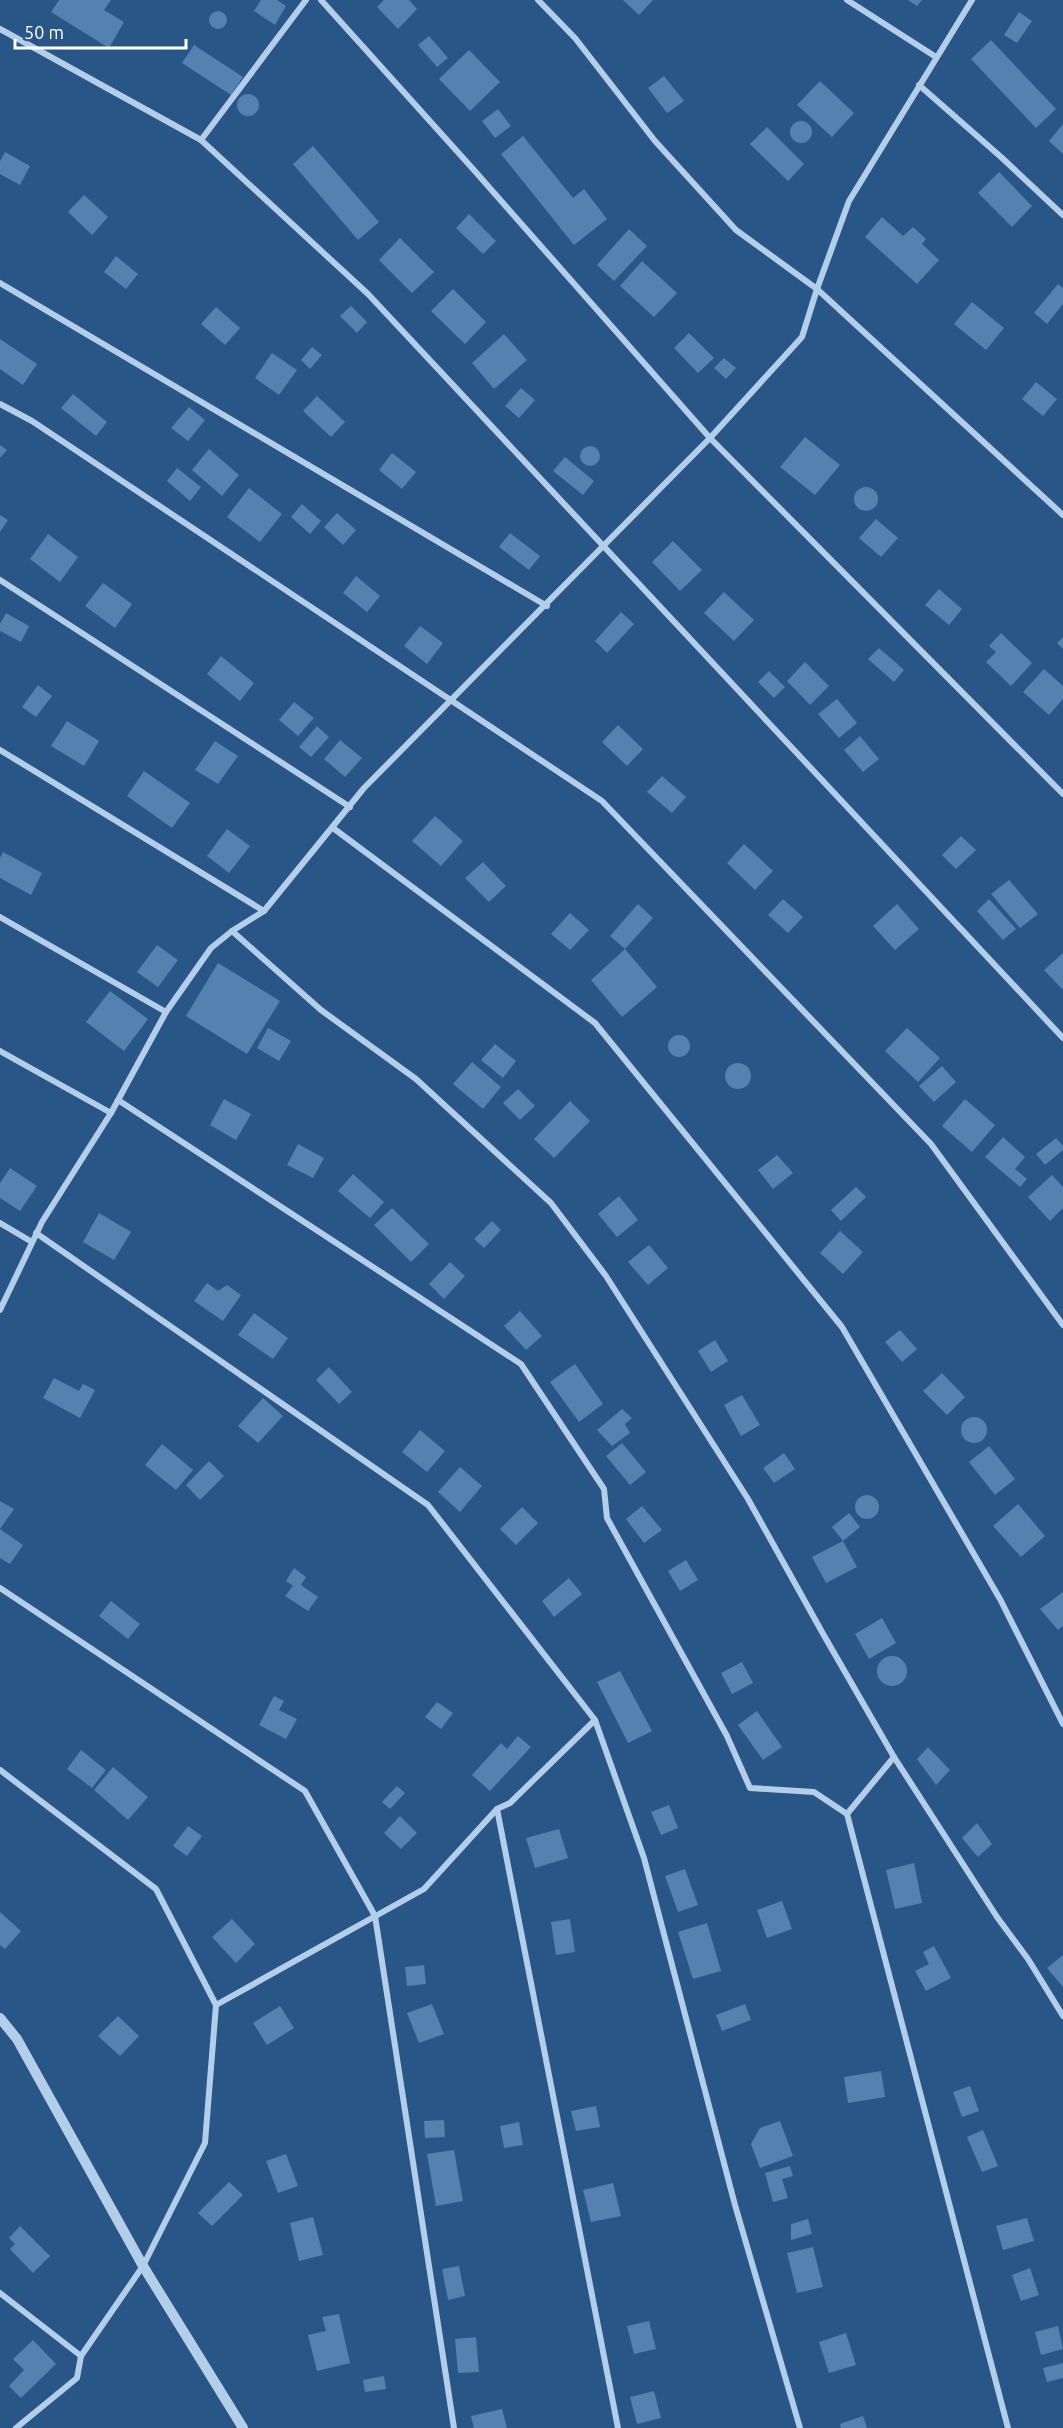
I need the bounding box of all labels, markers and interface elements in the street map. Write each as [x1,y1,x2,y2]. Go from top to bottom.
scale bar [15,12,186,50]
text: 50 m [24,22,64,42]

